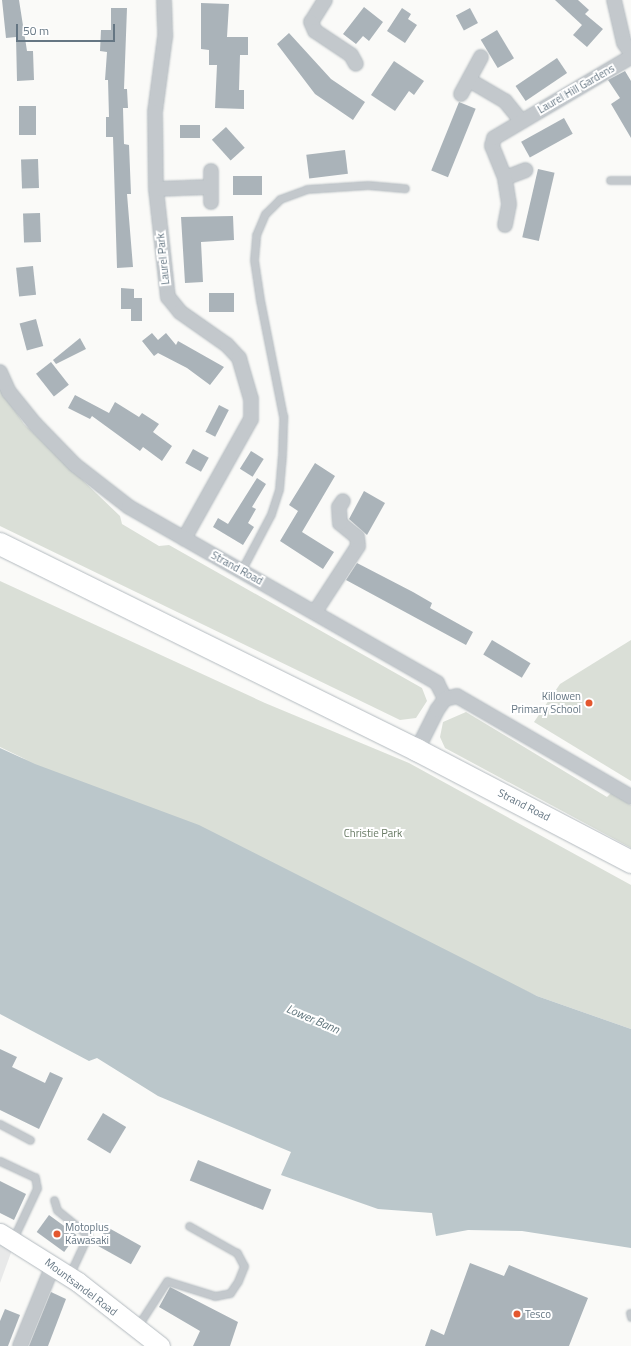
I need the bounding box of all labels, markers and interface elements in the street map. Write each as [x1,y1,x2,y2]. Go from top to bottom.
scale bar [18,16,117,42]
text: 50 m [23,21,49,40]
street label: Laurel Hill Gardens [535,62,617,116]
street label: Laurel Park [154,233,172,285]
street label: Strand Road [209,548,265,588]
place label: Killowen Primary School [511,690,581,716]
marker: Killowen Primary School [584,698,594,708]
street label: Strand Road [496,786,552,824]
park label: Christie Park [344,826,402,840]
water label: Lower Bann [284,1001,342,1037]
place label: Motoplus Kawasaki [65,1221,109,1247]
marker: Motoplus Kawasaki [52,1229,62,1239]
street label: Mountsandel Road [42,1255,120,1319]
place label: Tesco [525,1307,551,1321]
marker: Tesco [512,1309,522,1319]

